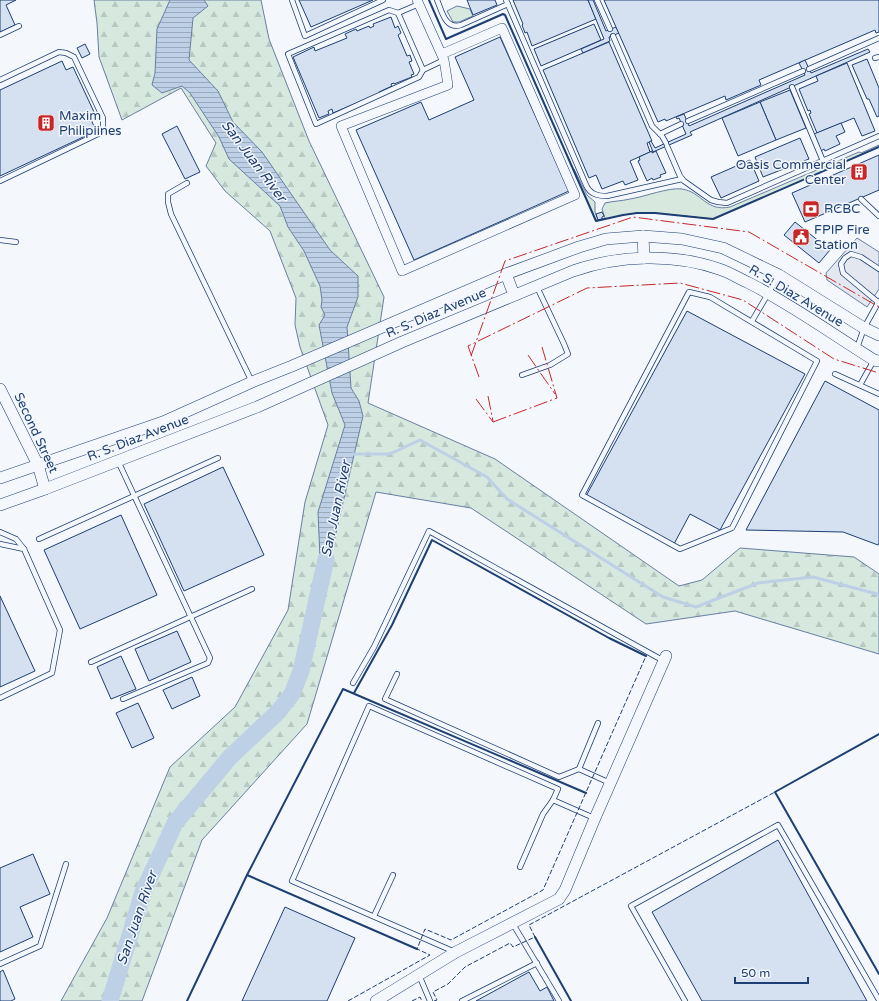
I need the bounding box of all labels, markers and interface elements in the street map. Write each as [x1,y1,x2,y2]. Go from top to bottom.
place label: Maxim Philipiines [59,108,121,139]
building icon: Maxim Philipiines [36,113,56,133]
water label: San Juan River [218,117,291,206]
place label: Oasis Commercial Center [736,157,846,188]
building icon: Oasis Commercial Center [849,162,869,182]
bank icon: RCBC [801,199,821,219]
place label: RCBC [824,201,860,217]
place label: FPIP Fire Station [814,222,870,253]
public building icon: FPIP Fire Station [791,227,811,247]
street label: R. S. Diaz Avenue [746,261,846,331]
street label: R. S. Diaz Avenue [383,285,489,341]
street label: Second Street [10,390,62,476]
street label: R. S. Diaz Avenue [85,411,191,465]
water label: San Juan River [318,458,355,559]
water label: San Juan River [113,867,161,967]
scale bar [735,959,808,985]
text: 50 m [741,966,770,980]

